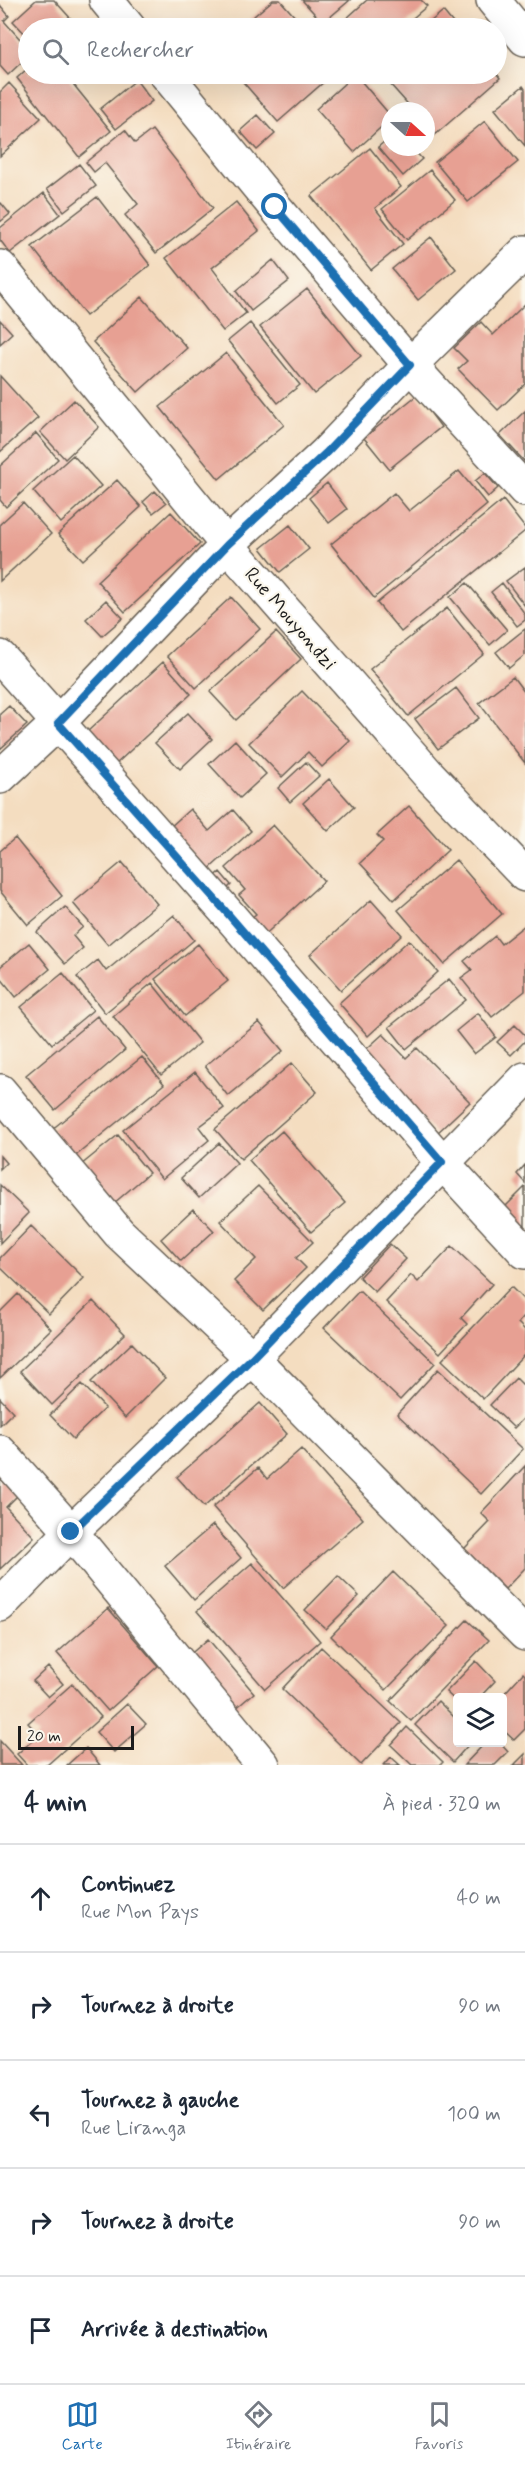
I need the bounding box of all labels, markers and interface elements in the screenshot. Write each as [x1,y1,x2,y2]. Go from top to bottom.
search box [18,18,507,84]
icon: search [39,35,72,68]
text: Rechercher [87,37,194,65]
north arrow [381,102,435,156]
route start [261,193,287,219]
street label: Rue Mouyondzi [238,562,342,676]
route end [57,1518,83,1544]
map controls [453,1693,507,1747]
button: layers [453,1693,507,1747]
scale bar [18,1723,134,1750]
text: 20 m [27,1726,61,1747]
text: 4 min [24,1787,87,1821]
text: À pied · 320 m [383,1791,501,1818]
text: Continuez [81,1871,175,1899]
icon: ahead [24,1882,57,1915]
text: 40 m [457,1885,501,1912]
text: Rue Mon Pays [81,1899,199,1926]
icon: right [24,1990,57,2023]
text: Tournez à droite [81,1992,234,2020]
text: 90 m [458,1993,501,2020]
text: Tournez à gauche [81,2087,239,2115]
icon: left [24,2098,57,2131]
text: 100 m [447,2101,501,2128]
text: Rue Liranga [81,2115,186,2142]
icon: right [24,2206,57,2239]
text: Tournez à droite [81,2208,234,2236]
text: 90 m [458,2209,501,2236]
icon: arrive [24,2314,57,2347]
text: Arrivée à destination [81,2316,268,2344]
tab: Carte [62,2398,103,2455]
tab: Itinéraire [226,2398,292,2455]
tab: Favoris [415,2398,463,2455]

